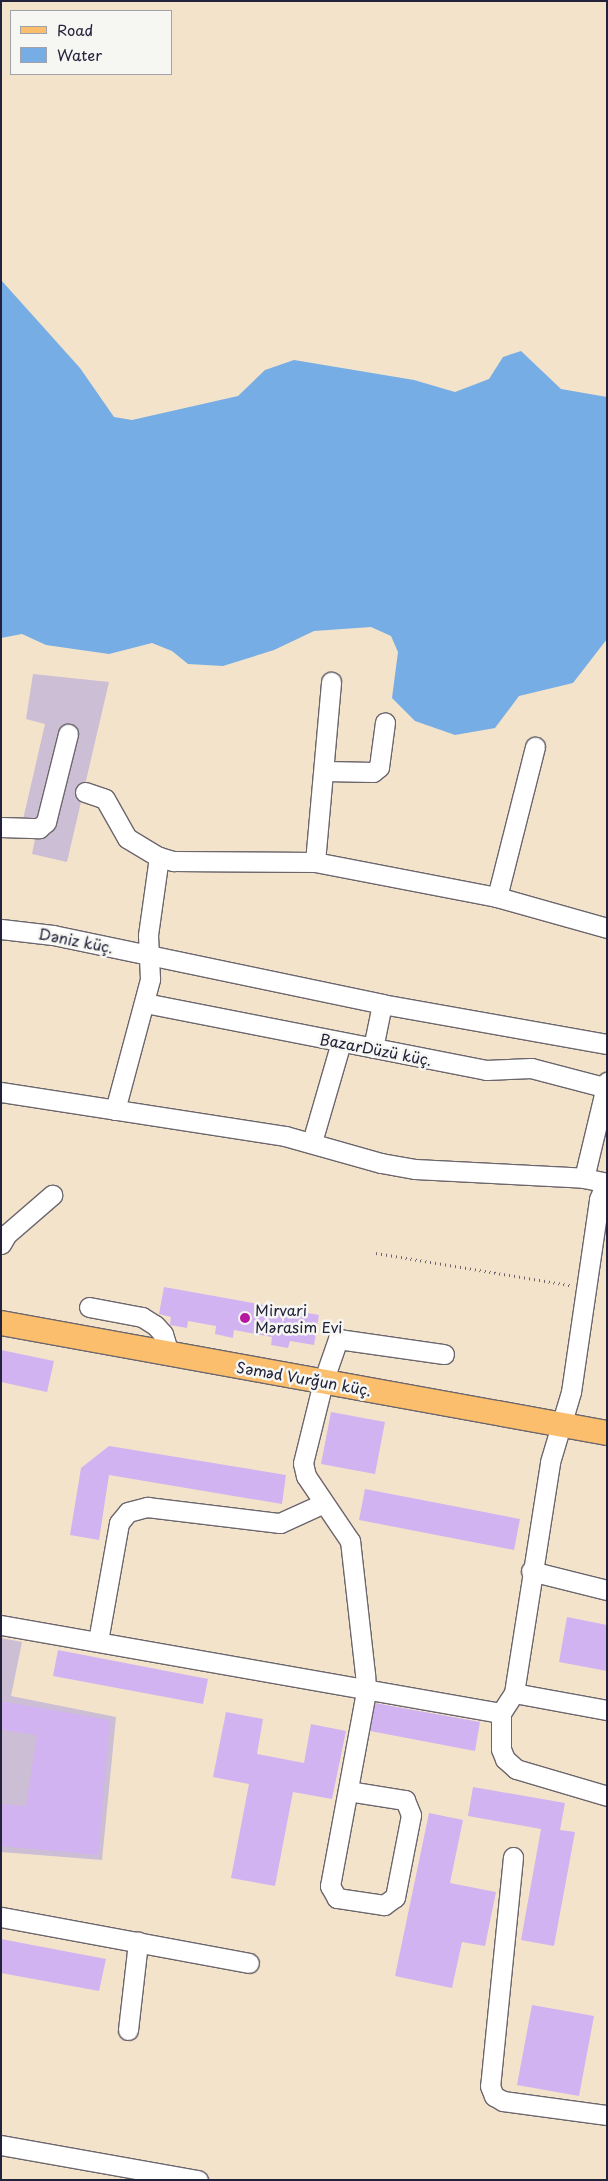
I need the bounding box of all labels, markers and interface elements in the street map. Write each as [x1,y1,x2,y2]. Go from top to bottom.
legend [10,10,172,75]
text: Road [57,18,93,41]
text: Water [57,43,102,66]
street label: Dəniz küç. [37,924,115,956]
street label: BazarDüzü küç. [318,1029,434,1069]
place label: Mirvari Mərasim Evi [255,1300,342,1335]
marker: Mirvari Mərasim Evi [239,1312,251,1324]
street label: Səməd Vurğun küç. [235,1357,373,1399]

